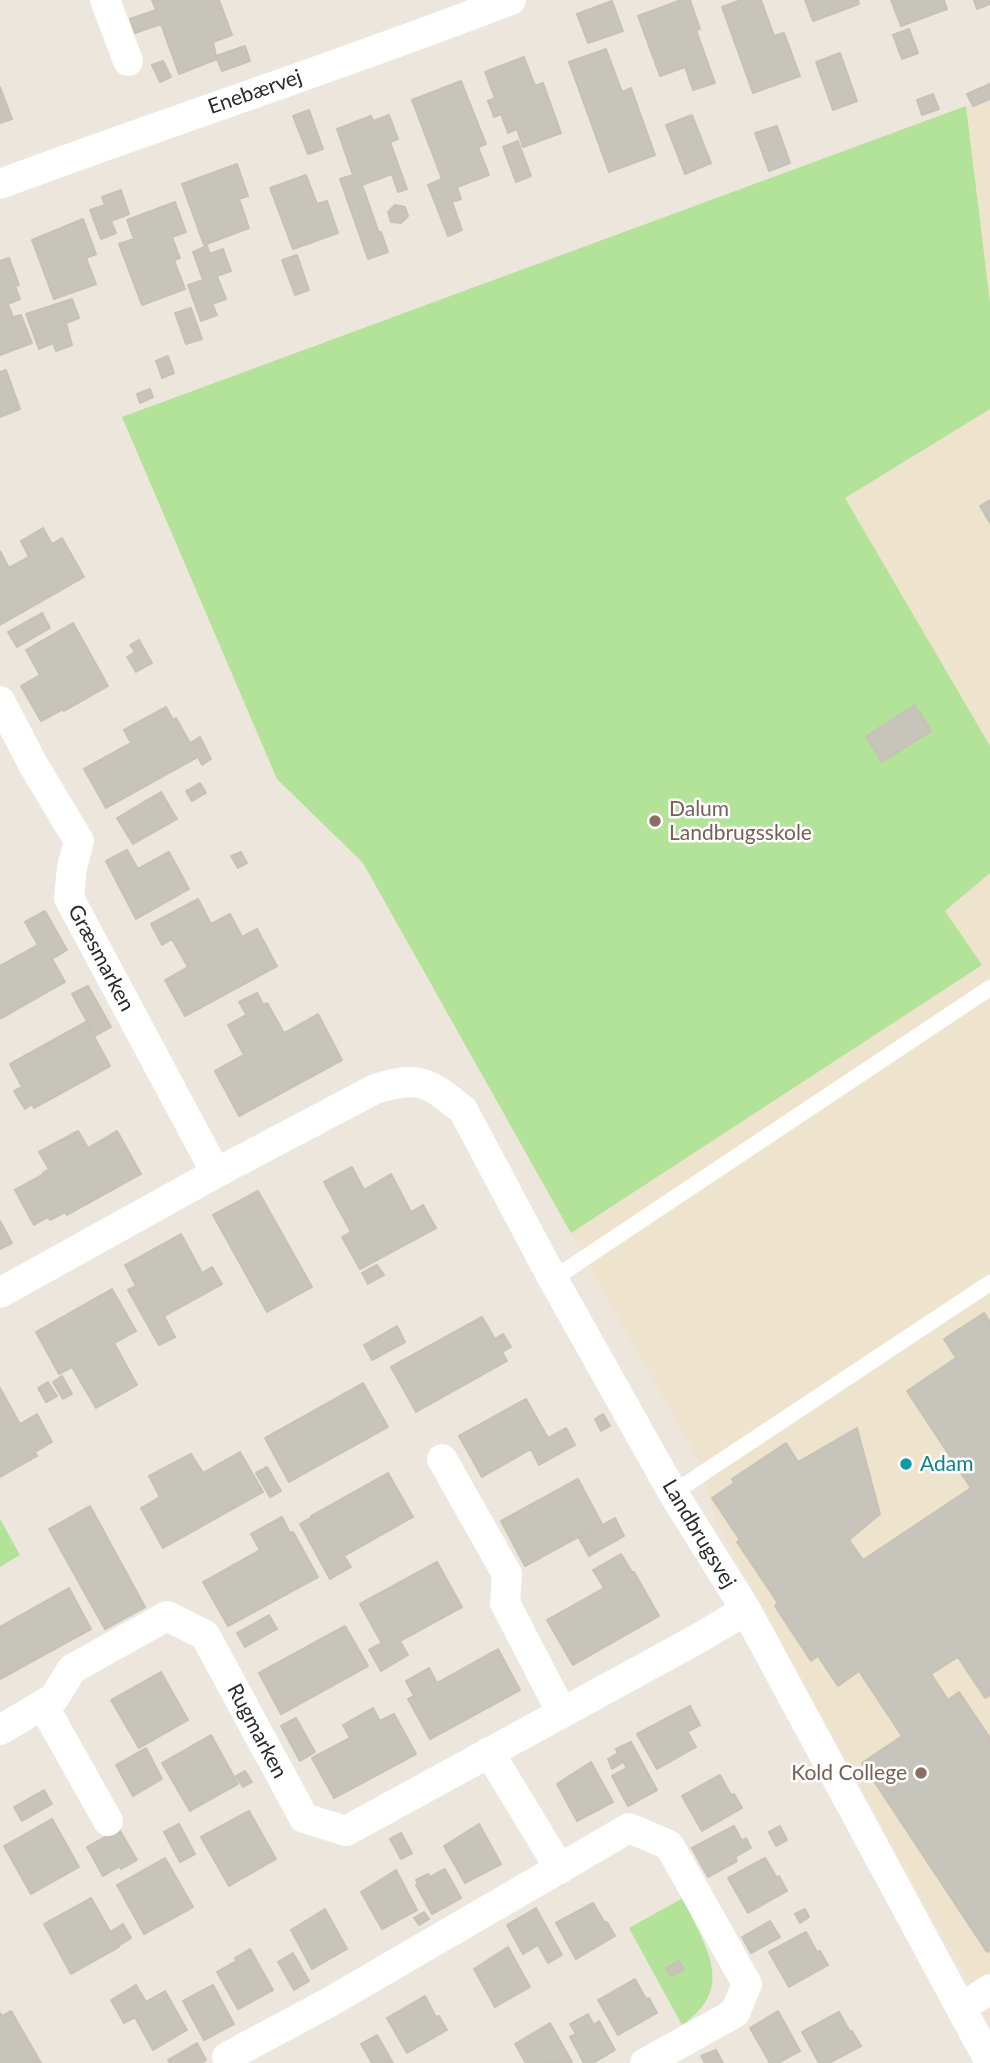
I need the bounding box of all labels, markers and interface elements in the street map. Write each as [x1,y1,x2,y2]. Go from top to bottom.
street label: Enebærvej [205,64,305,120]
place label: Dalum Landbrugsskole [669,796,812,846]
marker: Dalum Landbrugsskole [647,813,663,829]
street label: Græsmarken [62,900,140,1016]
place label: Adam [920,1451,973,1477]
marker: Adam [898,1456,914,1472]
street label: Landbrugsvej [657,1475,741,1593]
street label: Rugmarken [222,1679,292,1783]
place label: Kold College [791,1760,907,1786]
marker: Kold College [913,1765,929,1781]

